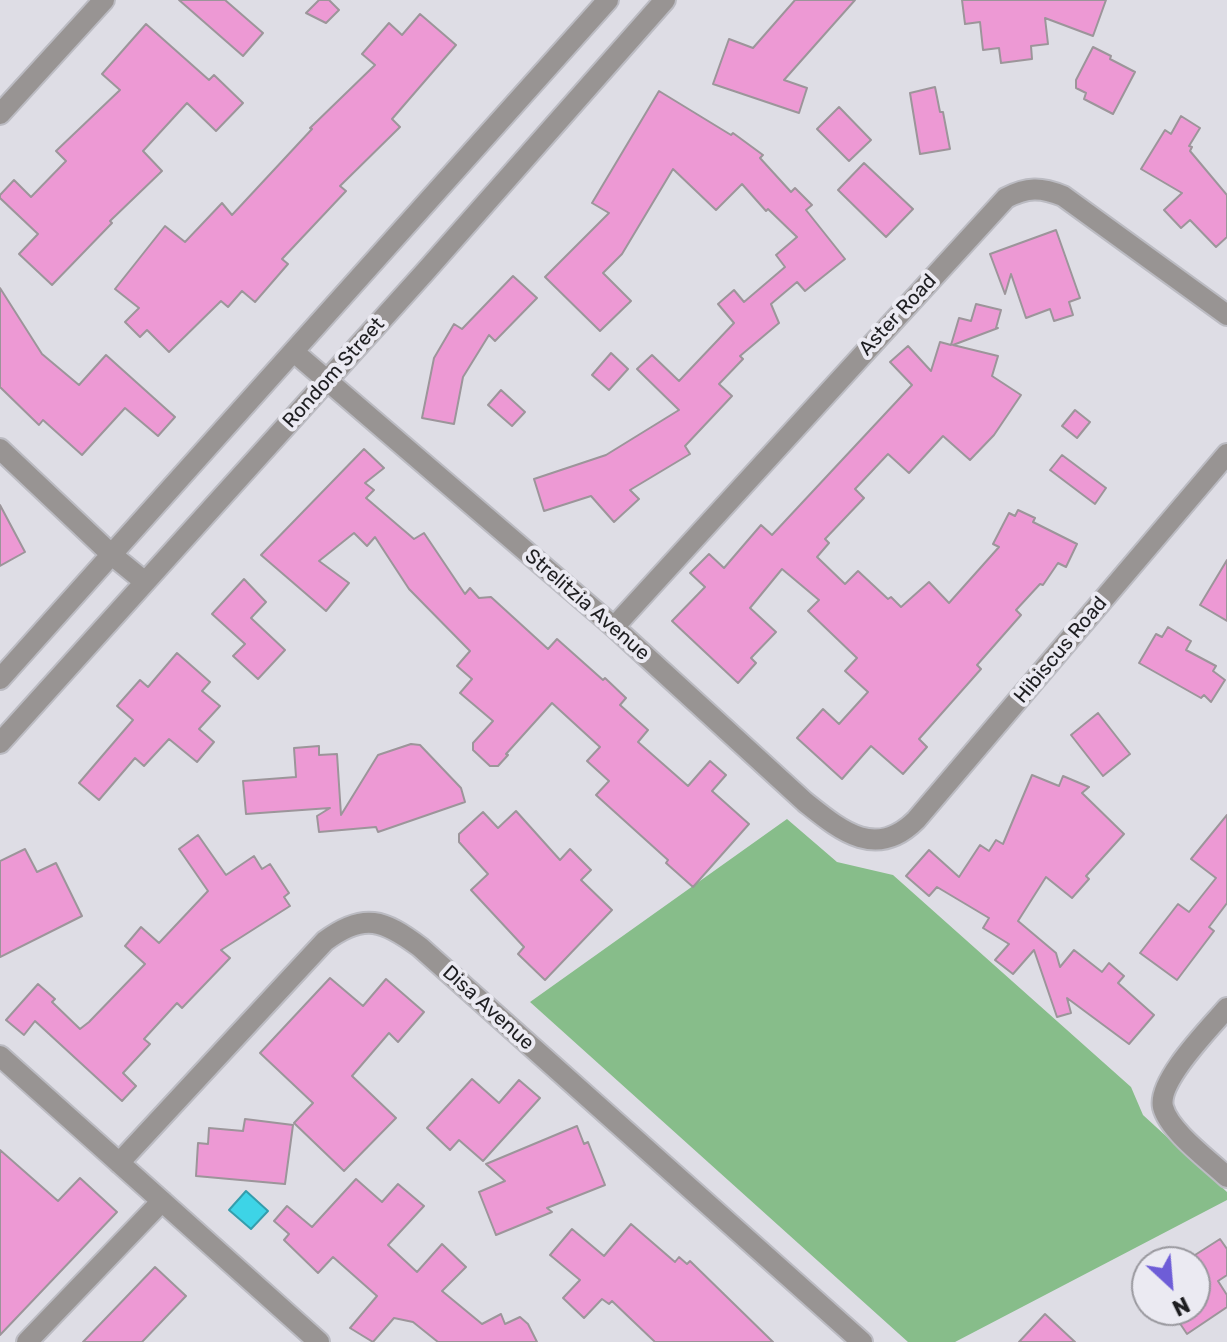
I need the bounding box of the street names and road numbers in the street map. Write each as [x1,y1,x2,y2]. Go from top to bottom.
street label: Aster Road [854,269,942,361]
street label: Rondom Street [278,313,390,433]
street label: Strelitzia Avenue [520,544,654,666]
street label: Hibiscus Road [1010,592,1112,708]
street label: Disa Avenue [437,961,539,1055]

